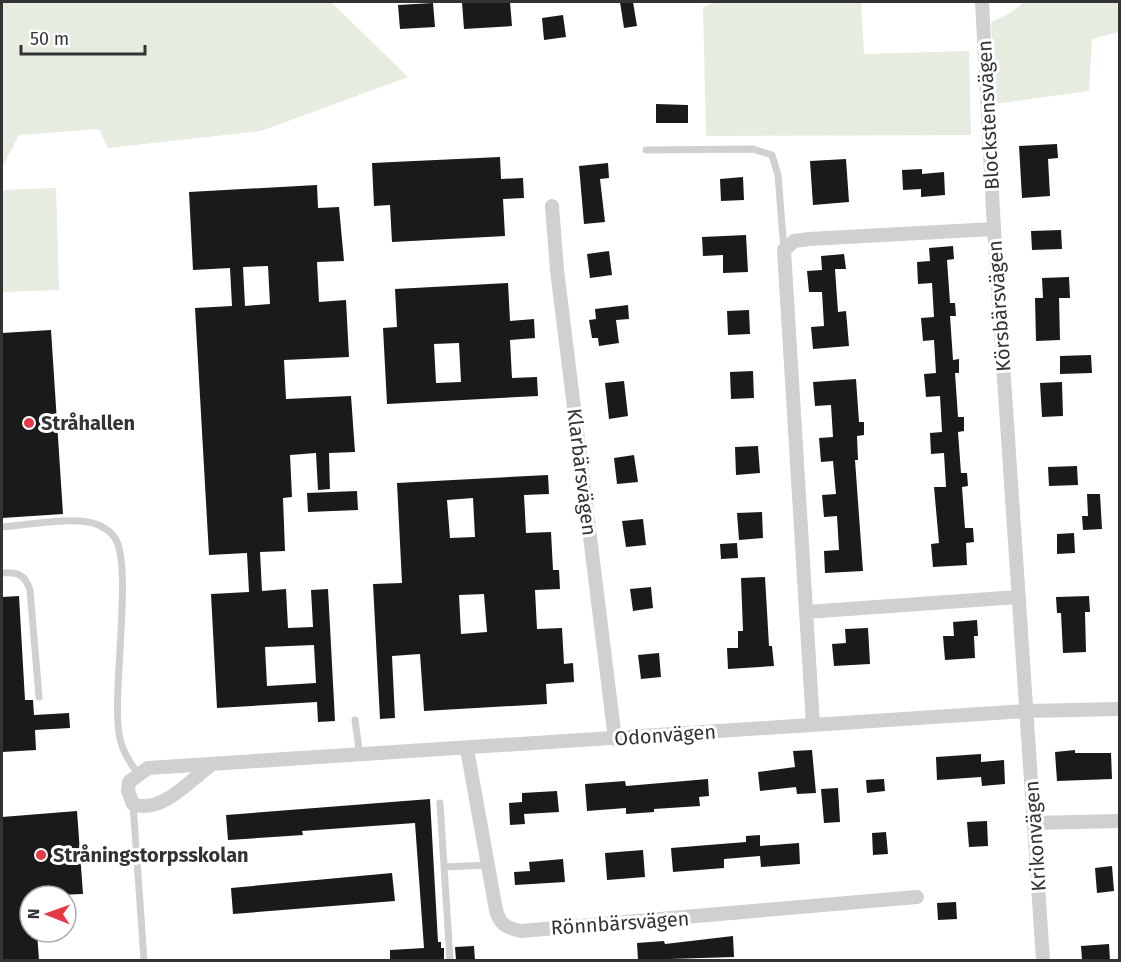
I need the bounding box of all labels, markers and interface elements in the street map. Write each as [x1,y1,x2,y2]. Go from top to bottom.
scale bar [21,18,146,56]
text: 50 m [30,28,69,50]
street label: Blockstensvägen [972,39,1004,191]
street label: Körsbärsvägen [982,239,1016,373]
street label: Klarbärsvägen [562,407,602,537]
place label: Stråhallen [41,411,135,435]
marker: Stråhallen [22,416,36,430]
street label: Odonvägen [613,719,717,751]
street label: Krikonvägen [1019,780,1051,892]
place label: Stråningstorpsskolan [53,843,249,867]
marker: Stråningstorpsskolan [34,848,48,862]
north arrow [18,884,78,944]
street label: Rönnbärsvägen [550,906,690,940]
text: N [24,908,43,919]

